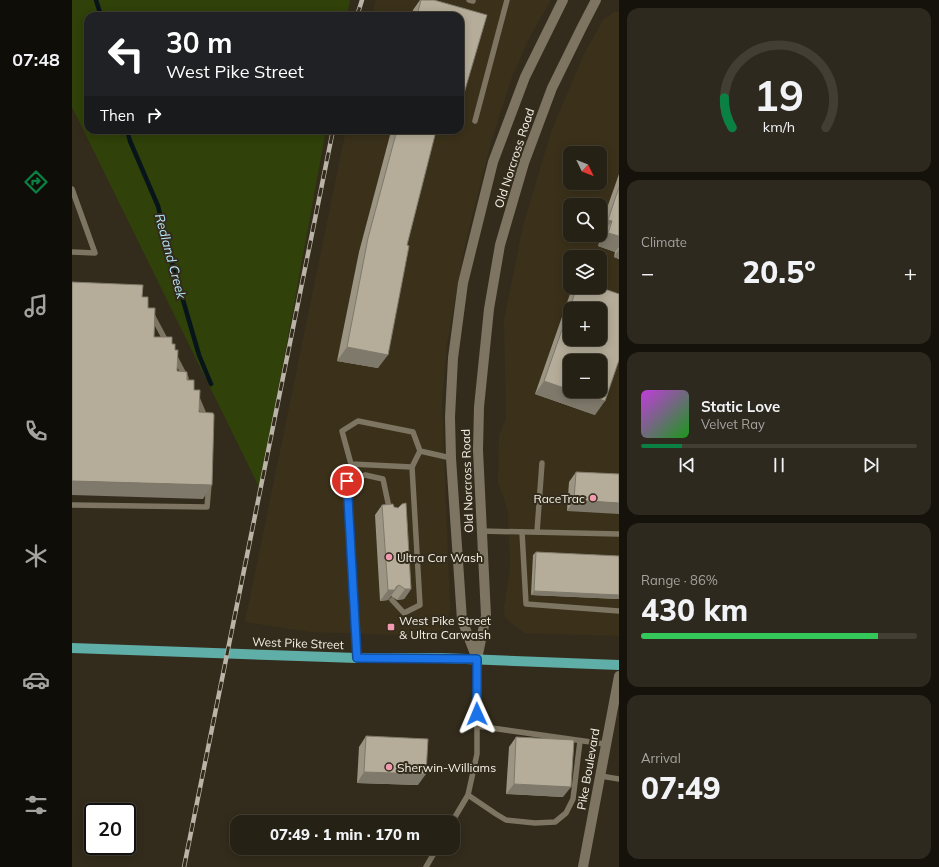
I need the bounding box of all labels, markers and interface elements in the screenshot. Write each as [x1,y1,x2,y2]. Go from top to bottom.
text: 30 m [166,25,232,60]
icon: left [100,28,152,80]
text: 07:48 [12,48,60,71]
text: West Pike Street [166,60,304,83]
text: 19 [754,69,804,121]
icon: right [143,104,165,126]
text: Then [100,106,135,125]
street label: Old Norcross Road [491,106,537,210]
text: km/h [763,117,795,135]
north arrow [563,146,607,190]
map controls [563,146,607,398]
icon: directions [22,168,50,196]
button: search [563,198,607,242]
water label: Redland Creek [152,212,190,301]
text: Climate [641,234,687,250]
button: layers [563,250,607,294]
text: 20.5° [742,253,816,291]
text: − [641,259,654,287]
text: + [904,259,917,287]
icon: music [22,292,50,320]
button: + [563,302,607,346]
button: − [563,354,607,398]
text: Static Love [701,397,780,416]
text: Velvet Ray [701,416,765,432]
icon: phone [22,417,50,445]
street label: Old Norcross Road [458,429,476,533]
icon: previous [676,454,698,476]
icon: pause [768,454,790,476]
icon: next [860,454,882,476]
pin [330,464,364,498]
icon: arrive [336,470,358,492]
place label: RaceTrac [533,491,585,506]
marker: RaceTrac [588,493,598,503]
icon: climate [22,542,50,570]
place label: Ultra Car Wash [397,550,483,565]
marker: Ultra Car Wash [384,552,394,562]
text: Range · 86% [641,572,718,588]
text: 430 km [641,591,748,629]
place label: West Pike Street & Ultra Carwash [399,613,491,642]
marker: West Pike Street & Ultra Carwash [386,622,396,632]
street label: West Pike Street [252,634,344,652]
icon: car [22,666,50,694]
position arrow [456,693,498,735]
street label: Pike Boulevard [573,727,603,811]
text: Arrival [641,750,681,766]
place label: Sherwin-Williams [397,760,496,775]
marker: Sherwin-Williams [384,762,394,772]
text: 07:49 [641,769,721,807]
icon: filters [22,791,50,819]
speed limit sign: 20 [84,803,136,855]
text: 07:49 · 1 min · 170 m [270,825,420,844]

